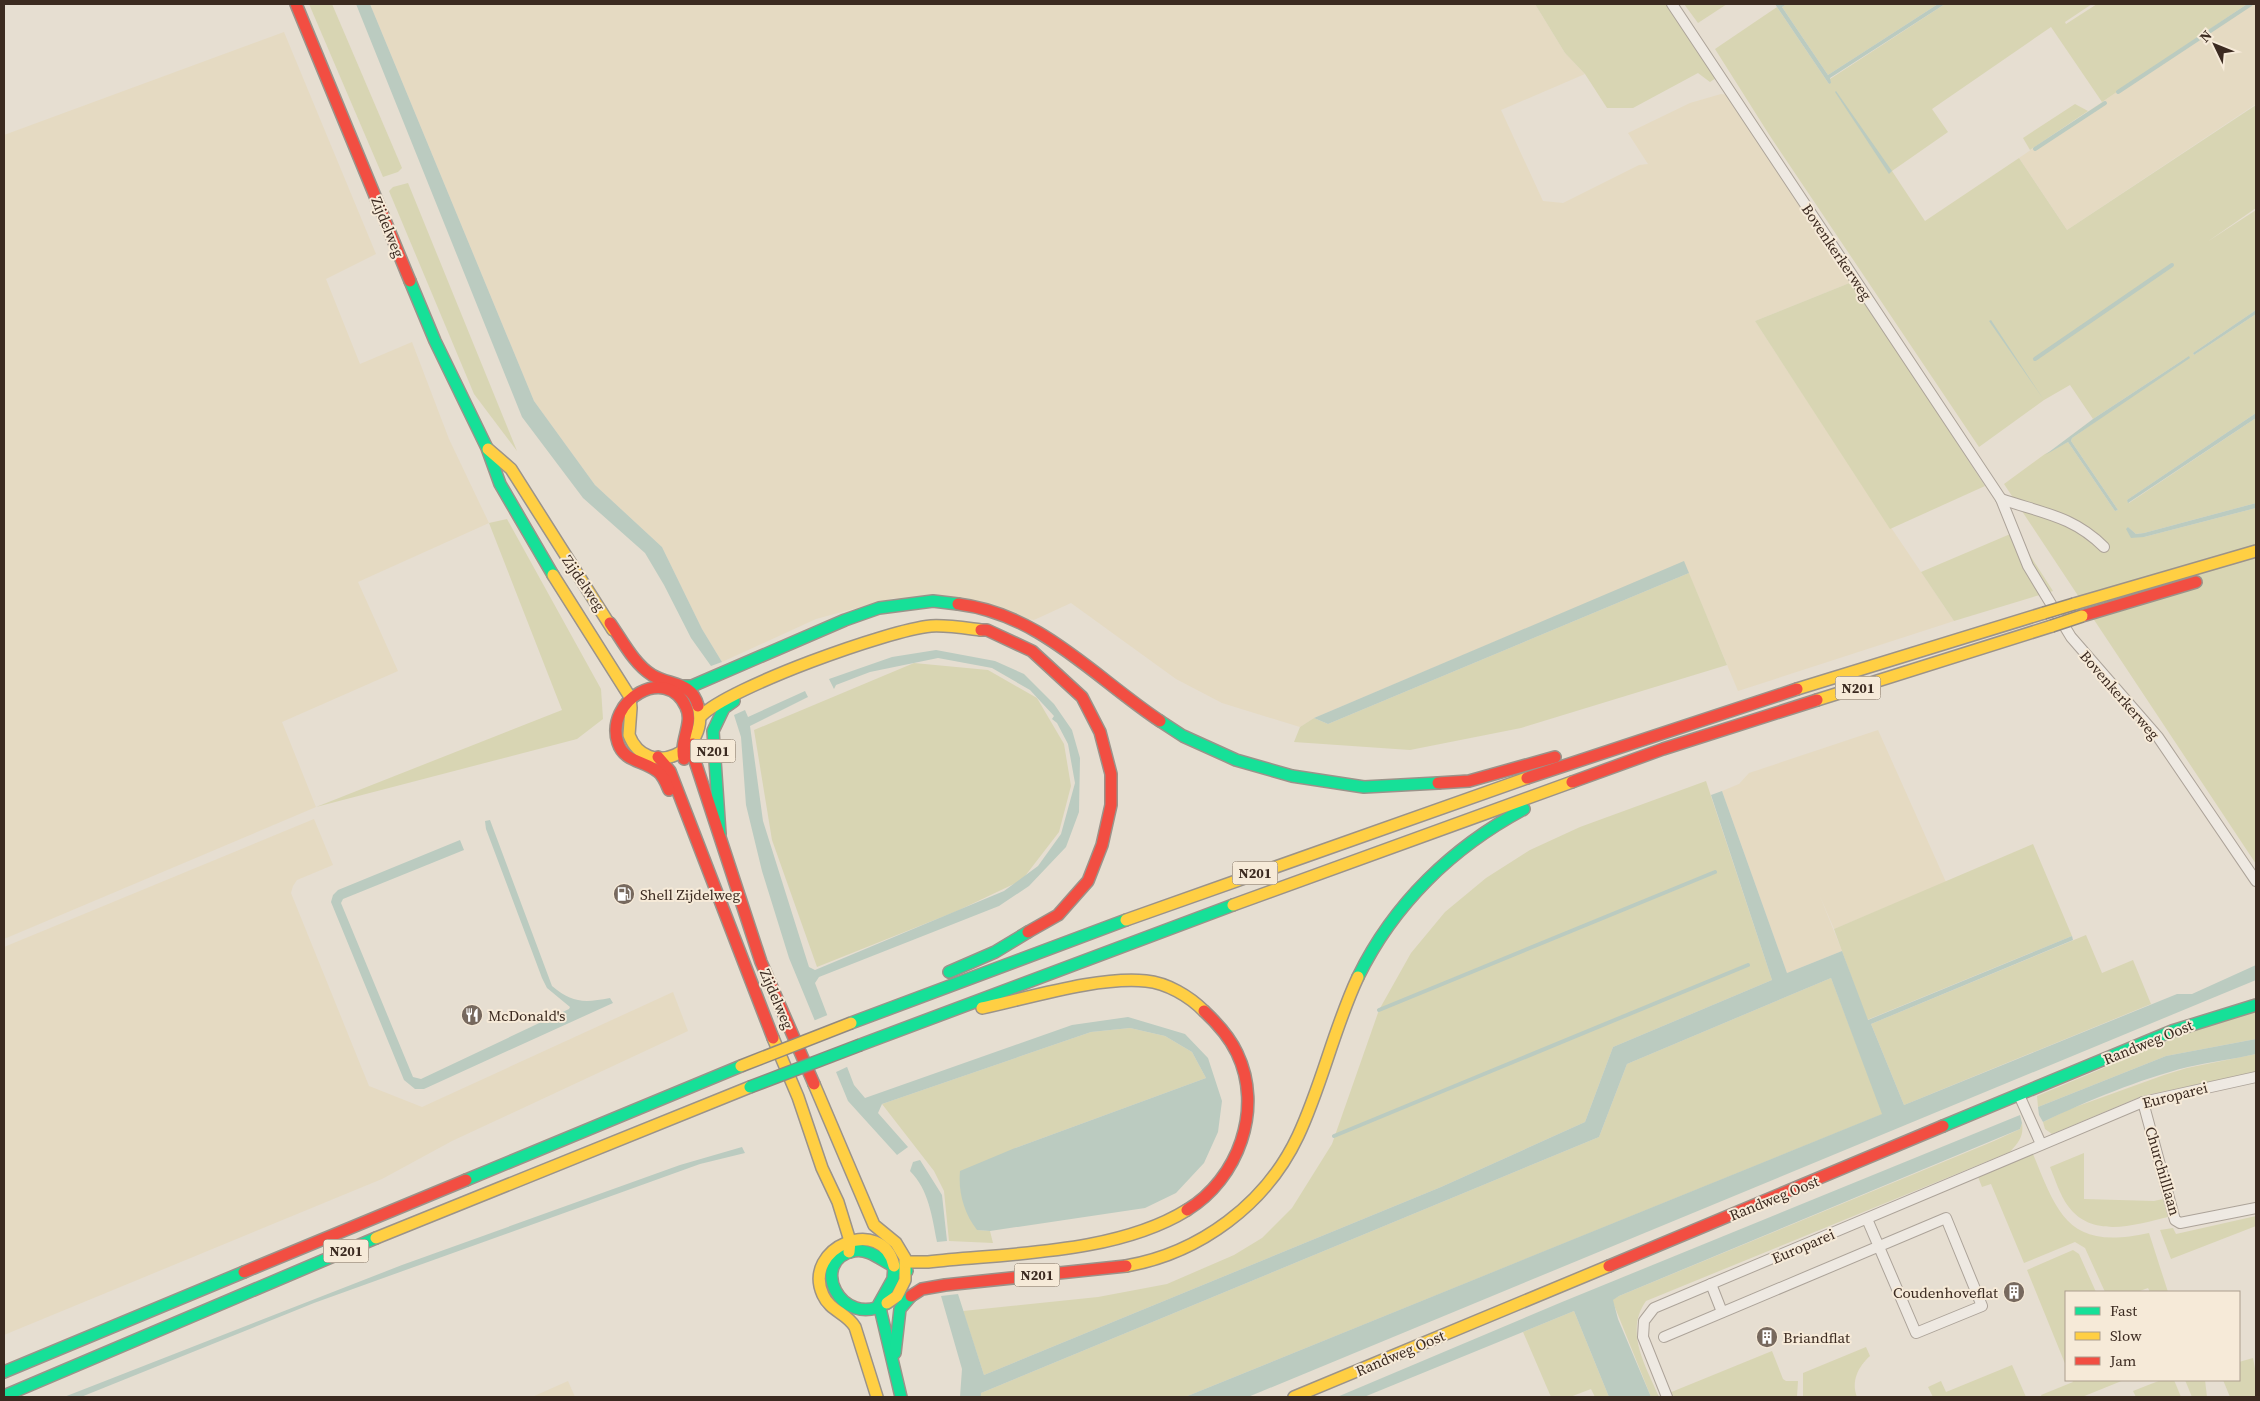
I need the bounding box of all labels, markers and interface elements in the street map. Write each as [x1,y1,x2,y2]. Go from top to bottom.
north arrow [2190,20,2240,70]
text: N [2195,26,2216,47]
street label: Zijdelweg [366,193,410,261]
street label: Bovenkerkerweg [1797,200,1877,305]
street label: Zijdelweg [557,551,611,616]
street label: Bovenkerkerweg [2075,646,2165,744]
road number: N201 [1836,676,1880,700]
road number: N201 [690,739,736,762]
road number: N201 [1232,861,1278,884]
fuel station icon: Shell Zijdelweg [612,882,636,906]
place label: Shell Zijdelweg [640,884,741,905]
street label: Zijdelweg [755,966,799,1033]
restaurant icon: McDonald's [460,1003,484,1027]
place label: McDonald's [488,1005,565,1026]
street label: Randweg Oost [2100,1014,2196,1070]
street label: Europarei [2140,1077,2210,1113]
street label: Churchilllaan [2140,1124,2186,1218]
street label: Randweg Oost [1726,1170,1822,1226]
street label: Europarei [1768,1223,1838,1269]
road number: N201 [324,1240,368,1262]
road number: N201 [1014,1264,1060,1286]
building icon: Coudenhoveflat [2002,1280,2026,1304]
place label: Coudenhoveflat [1893,1282,1998,1303]
legend [2065,1291,2240,1381]
text: Fast [2110,1300,2137,1321]
street label: Randweg Oost [1352,1325,1448,1381]
building icon: Briandflat [1755,1325,1779,1349]
text: Slow [2110,1325,2142,1346]
place label: Briandflat [1783,1327,1850,1348]
text: Jam [2109,1350,2137,1371]

